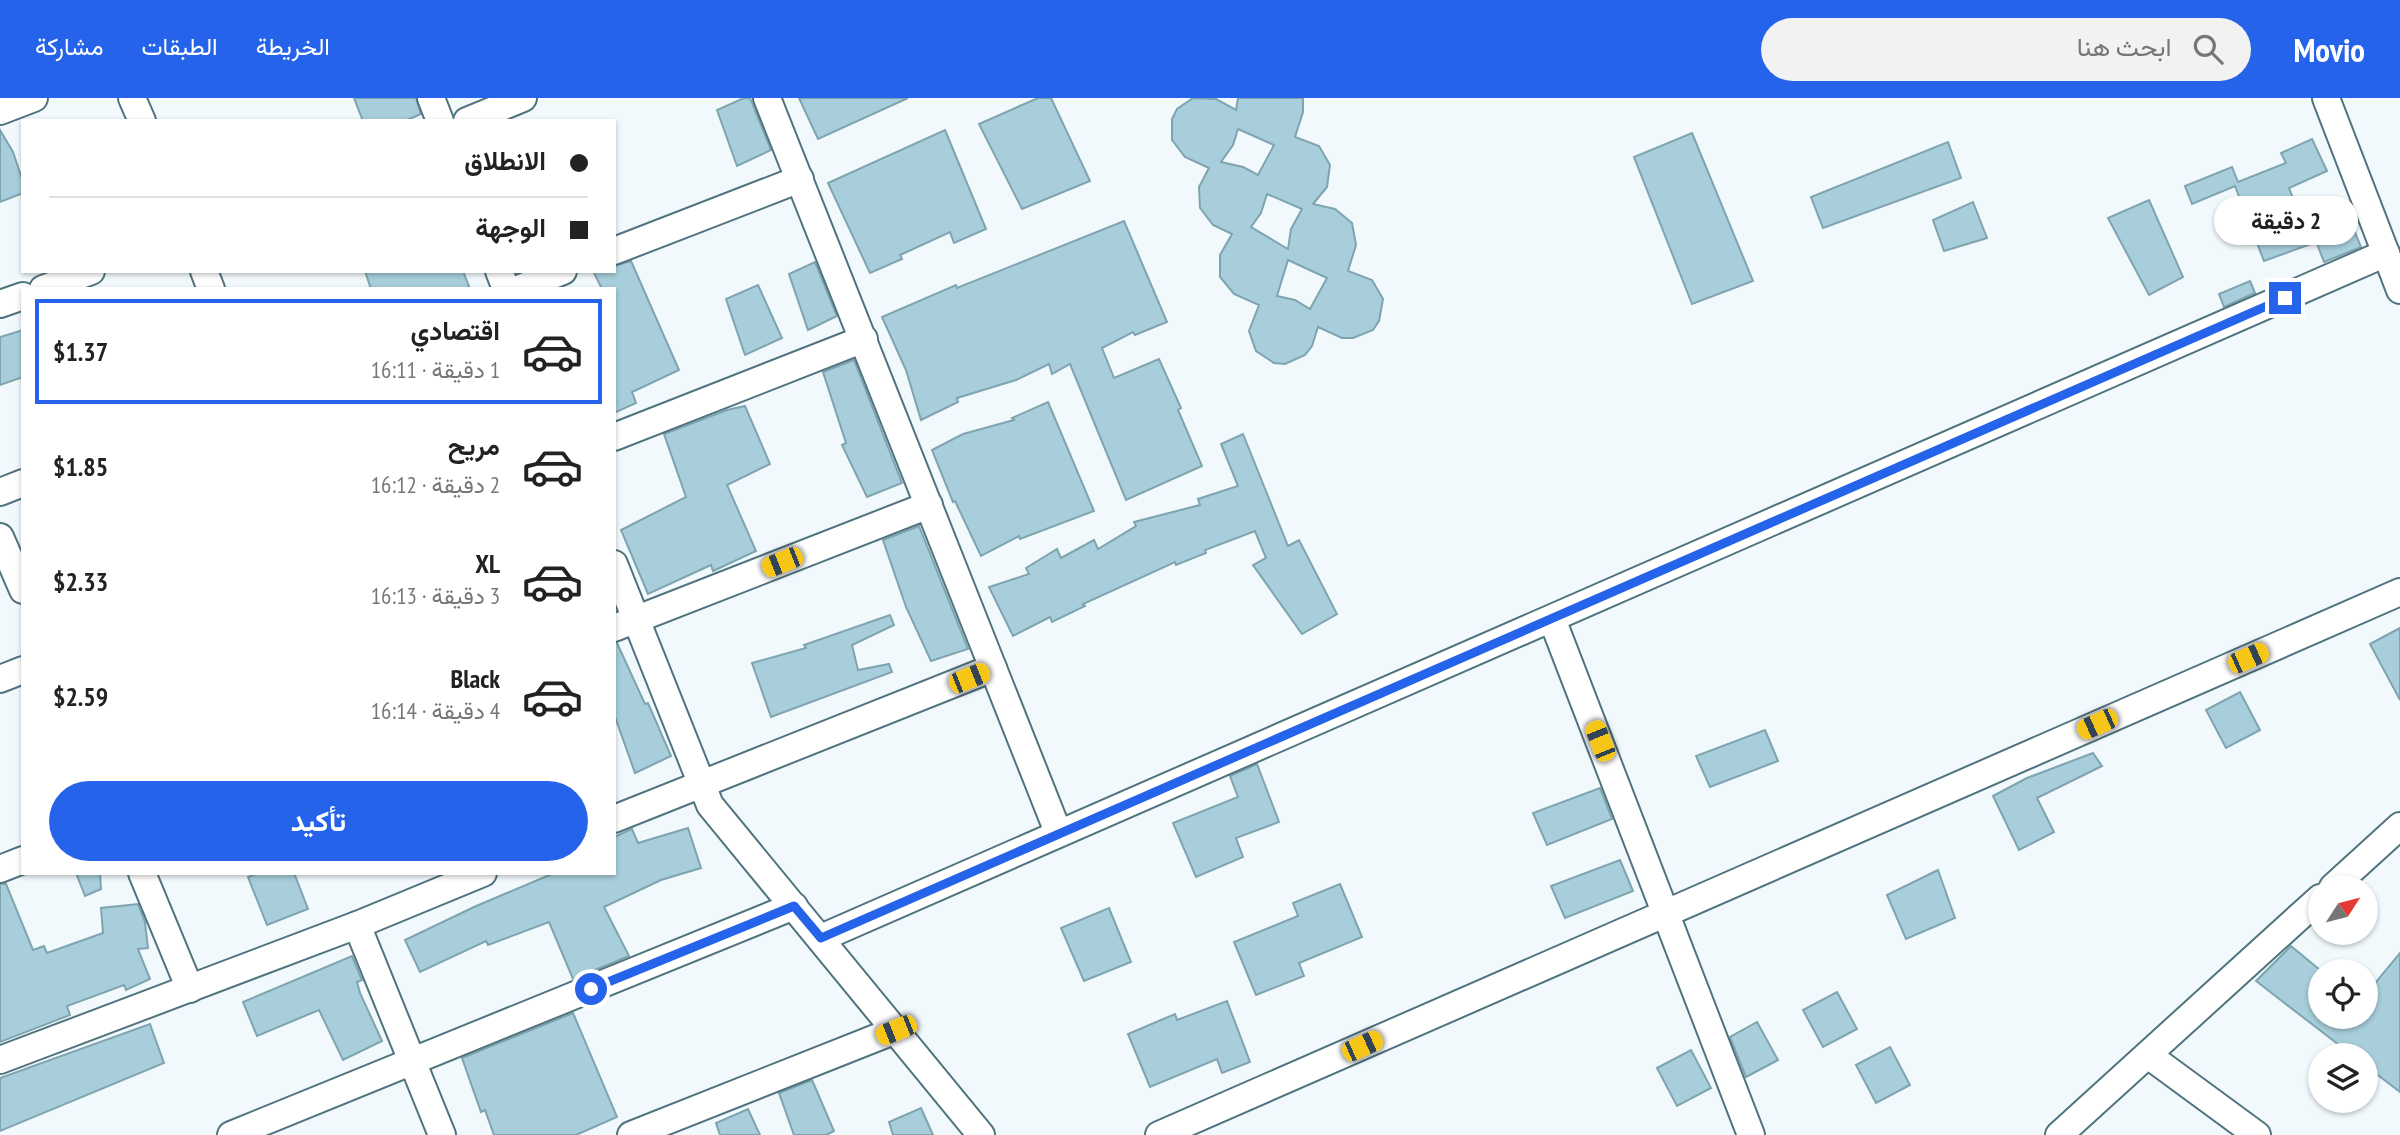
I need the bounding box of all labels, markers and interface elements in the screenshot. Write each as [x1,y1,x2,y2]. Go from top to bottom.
search box [1761,18,2251,81]
text: Movio [2293,28,2365,71]
text: ابحث هنا [2077,30,2171,63]
icon: search [2189,30,2227,68]
text: مشاركة [35,31,103,62]
text: الطبقات [141,31,218,62]
text: الخريطة [256,31,330,62]
text: الانطلاق [464,144,546,177]
callout: 2 دقيقة [2213,197,2357,246]
text: 2 دقيقة [2251,206,2321,235]
text: الوجهة [475,211,546,244]
route end [2269,282,2301,314]
text: اقتصادي [411,314,500,347]
icon: car [521,320,584,383]
text: $1.37 [53,335,108,368]
text: 1 دقيقة · 16:11 [371,355,500,384]
text: مريح [448,429,500,462]
icon: car [521,435,584,498]
text: $1.85 [53,450,108,483]
text: 2 دقيقة · 16:12 [371,470,500,499]
car [759,544,806,580]
text: XL [475,547,500,580]
icon: car [521,550,584,613]
text: $2.33 [53,565,108,598]
text: 3 دقيقة · 16:13 [371,581,500,610]
car [2225,640,2272,676]
car [946,660,993,696]
text: Black [450,662,500,695]
icon: car [521,665,584,728]
text: $2.59 [53,680,108,713]
text: 4 دقيقة · 16:14 [371,696,500,725]
car [2074,706,2121,742]
car [1583,718,1618,764]
button: تأكيد [49,781,588,861]
north arrow [2308,875,2378,945]
map controls [2308,875,2378,1113]
button: locate [2308,959,2378,1029]
route start [575,973,607,1005]
car [873,1012,920,1048]
car [1339,1028,1386,1064]
button: layers [2308,1043,2378,1113]

